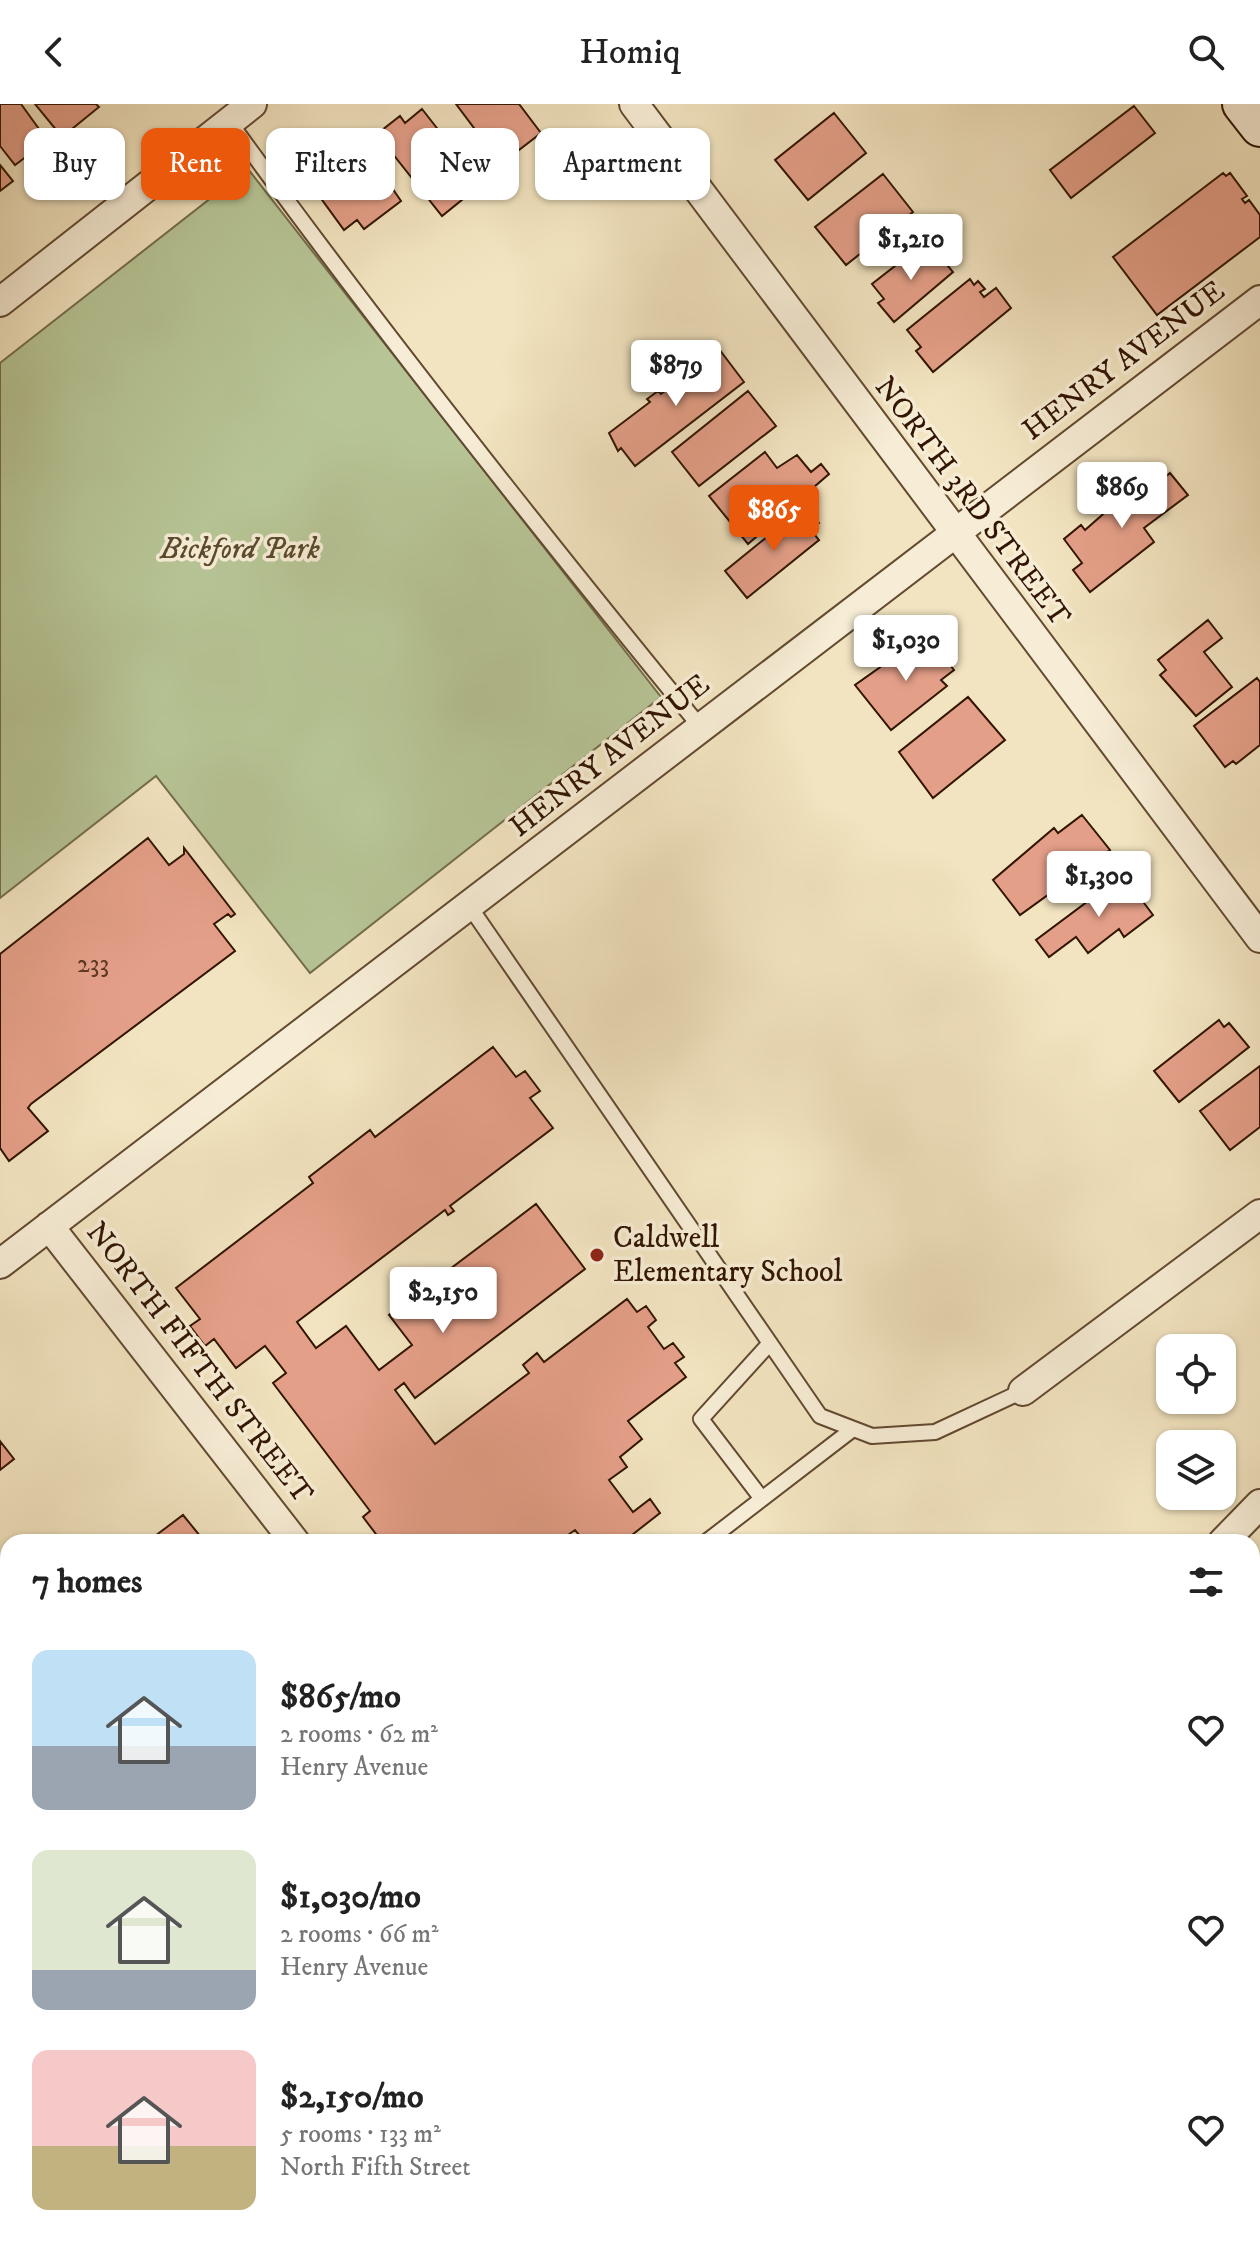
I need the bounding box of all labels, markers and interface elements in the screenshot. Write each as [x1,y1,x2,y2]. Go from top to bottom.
icon: back [32,30,76,74]
text: Homiq [579,30,681,75]
icon: search [1184,30,1228,74]
chip: Buy [24,128,125,200]
chip: Rent [141,128,250,200]
chip: Filters [266,128,395,200]
chip: New [411,128,519,200]
chip: Apartment [535,128,710,200]
pin: $1,210 [846,214,976,282]
text: $1,210 [878,223,944,256]
street label: HENRY AVENUE [1016,273,1232,449]
pin: $879 [629,340,723,408]
text: $879 [649,349,703,382]
street label: NORTH 3RD STREET [866,370,1078,634]
pin: $869 [1075,462,1169,530]
text: $869 [1095,471,1149,504]
pin: $865 [727,485,821,553]
text: $865 [747,494,801,527]
park label: Bickford Park [159,531,320,568]
pin: $1,030 [841,615,971,683]
text: $1,030 [872,624,940,657]
street label: HENRY AVENUE [503,666,717,846]
pin: $1,300 [1034,851,1164,919]
text: $1,300 [1065,860,1133,893]
house number: 233 [77,948,109,981]
street label: NORTH FIFTH STREET [78,1215,321,1511]
place label: Caldwell Elementary School [613,1220,842,1291]
marker: Caldwell Elementary School [588,1246,606,1264]
pin: $2,150 [378,1267,508,1335]
text: $2,150 [408,1276,478,1309]
map controls [1156,1334,1236,1510]
button: locate [1156,1334,1236,1414]
button: layers [1156,1430,1236,1510]
icon: filters [1184,1560,1228,1604]
text: 7 homes [32,1561,142,1603]
text: $865/mo [280,1676,401,1718]
icon: home [96,1682,192,1778]
icon: heart [1184,1708,1228,1752]
text: 2 rooms · 62 m² [280,1718,438,1751]
text: Henry Avenue [280,1751,428,1784]
text: $1,030/mo [280,1876,421,1918]
icon: home [96,1882,192,1978]
icon: heart [1184,1908,1228,1952]
text: 2 rooms · 66 m² [280,1918,439,1951]
text: Henry Avenue [280,1951,428,1984]
text: $2,150/mo [280,2076,423,2118]
icon: home [96,2082,192,2178]
icon: heart [1184,2108,1228,2152]
text: 5 rooms · 133 m² [280,2118,441,2151]
text: North Fifth Street [280,2151,471,2184]

